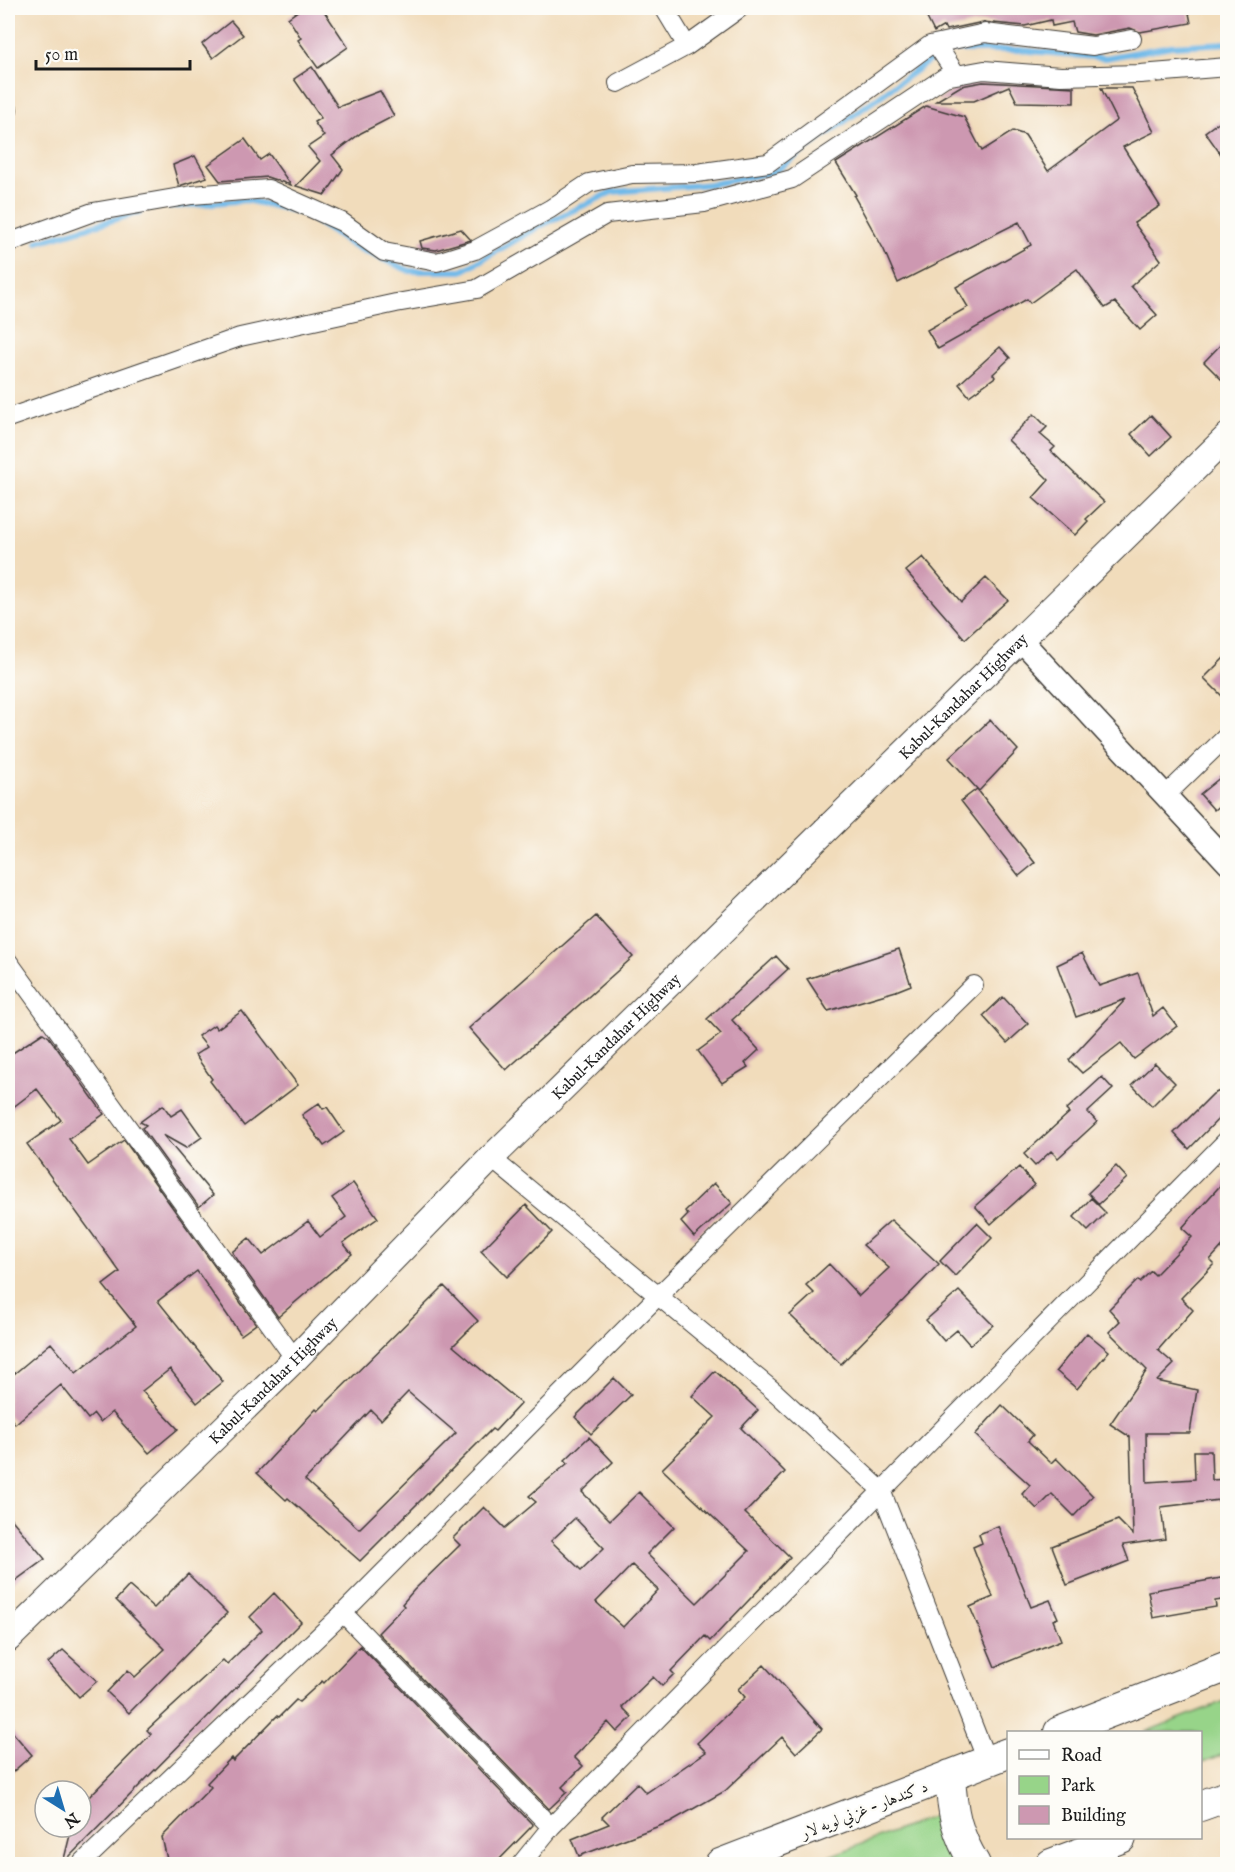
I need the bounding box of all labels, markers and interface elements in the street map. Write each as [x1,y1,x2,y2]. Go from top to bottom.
scale bar [36,33,190,71]
text: 50 m [45,44,78,67]
street label: Kabul–Kandahar Highway [895,630,1033,765]
street label: Kabul–Kandahar Highway [548,970,686,1105]
street label: Kabul–Kandahar Highway [206,1314,342,1449]
legend [1007,1731,1202,1839]
text: Road [1061,1745,1102,1768]
text: Park [1061,1775,1096,1798]
street label: د کندهار - غزني لويه لار [797,1777,931,1846]
north arrow [33,1779,93,1839]
text: Building [1061,1805,1126,1828]
text: N [59,1807,83,1832]

